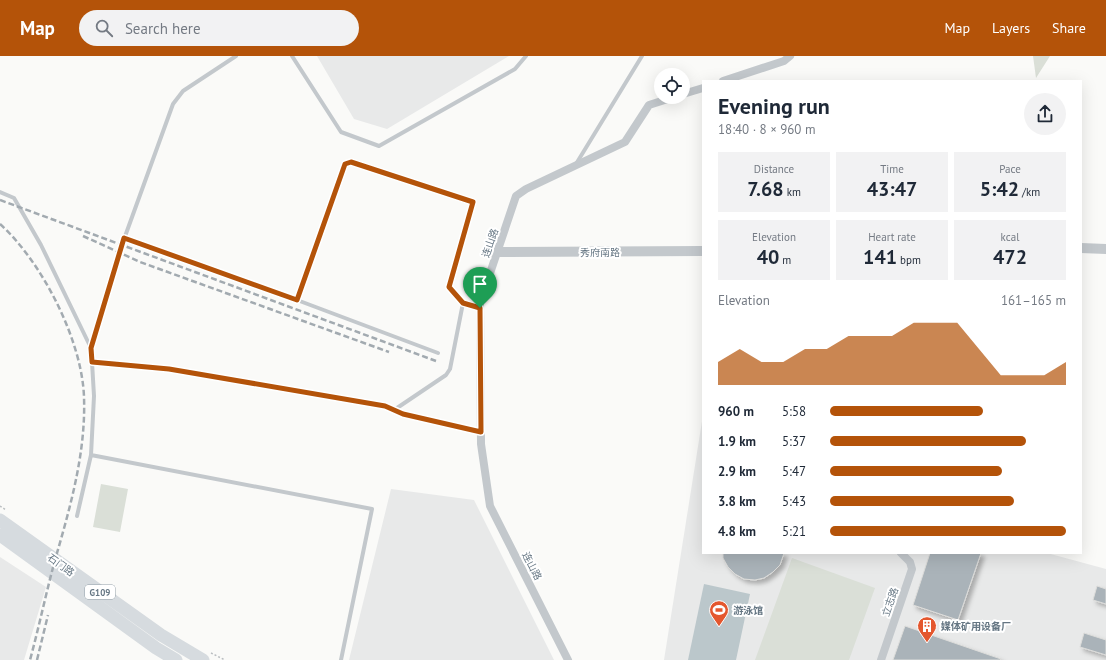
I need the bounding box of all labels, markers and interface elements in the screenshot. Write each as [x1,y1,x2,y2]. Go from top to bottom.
search box [79,10,359,46]
text: Map [20,16,55,40]
icon: search [93,17,115,39]
text: Search here [125,19,201,38]
text: Map [944,19,970,37]
text: Layers [992,19,1030,37]
text: Share [1052,19,1086,37]
map controls [654,68,690,104]
button: locate [654,68,690,104]
text: Evening run [718,92,830,120]
button: share [1024,93,1066,135]
text: 18:40 · 8 × 960 m [718,121,815,138]
text: Distance [754,162,794,176]
text: Time [880,162,904,176]
text: Pace [999,162,1021,176]
text: 7.68 [747,176,784,202]
text: 43:47 [867,176,917,202]
text: 5:42 [980,176,1019,202]
text: km [784,185,801,199]
text: /km [1019,185,1040,199]
street label: 连山路 [479,227,501,259]
text: Elevation [752,230,796,244]
text: Heart rate [868,230,916,244]
text: kcal [1001,230,1019,244]
text: 40 [757,244,779,270]
text: 141 [863,244,897,270]
text: 472 [993,244,1027,270]
street label: 秀府南路 [580,246,620,259]
text: m [779,253,791,267]
text: bpm [897,253,921,267]
pin [463,267,497,308]
icon: arrive [469,273,491,295]
text: Elevation [718,292,770,309]
text: 161–165 m [1001,292,1066,309]
text: 960 m [718,403,754,420]
text: 5:58 [782,403,806,420]
text: 1.9 km [718,433,756,450]
text: 5:37 [782,433,806,450]
text: 2.9 km [718,463,756,480]
text: 5:47 [782,463,806,480]
text: 3.8 km [718,493,756,510]
text: 5:43 [782,493,806,510]
text: 4.8 km [718,523,756,540]
text: 5:21 [782,523,806,540]
street label: 连山路 [519,550,545,582]
street label: 石门路 [45,551,77,579]
road number: G109 [85,585,115,599]
street label: 立志路 [879,586,901,618]
sports icon: 游泳馆 [708,599,730,627]
place label: 游泳馆 [733,604,763,617]
building icon: 媒体矿用设备厂 [916,615,938,643]
place label: 媒体矿用设备厂 [941,620,1011,633]

